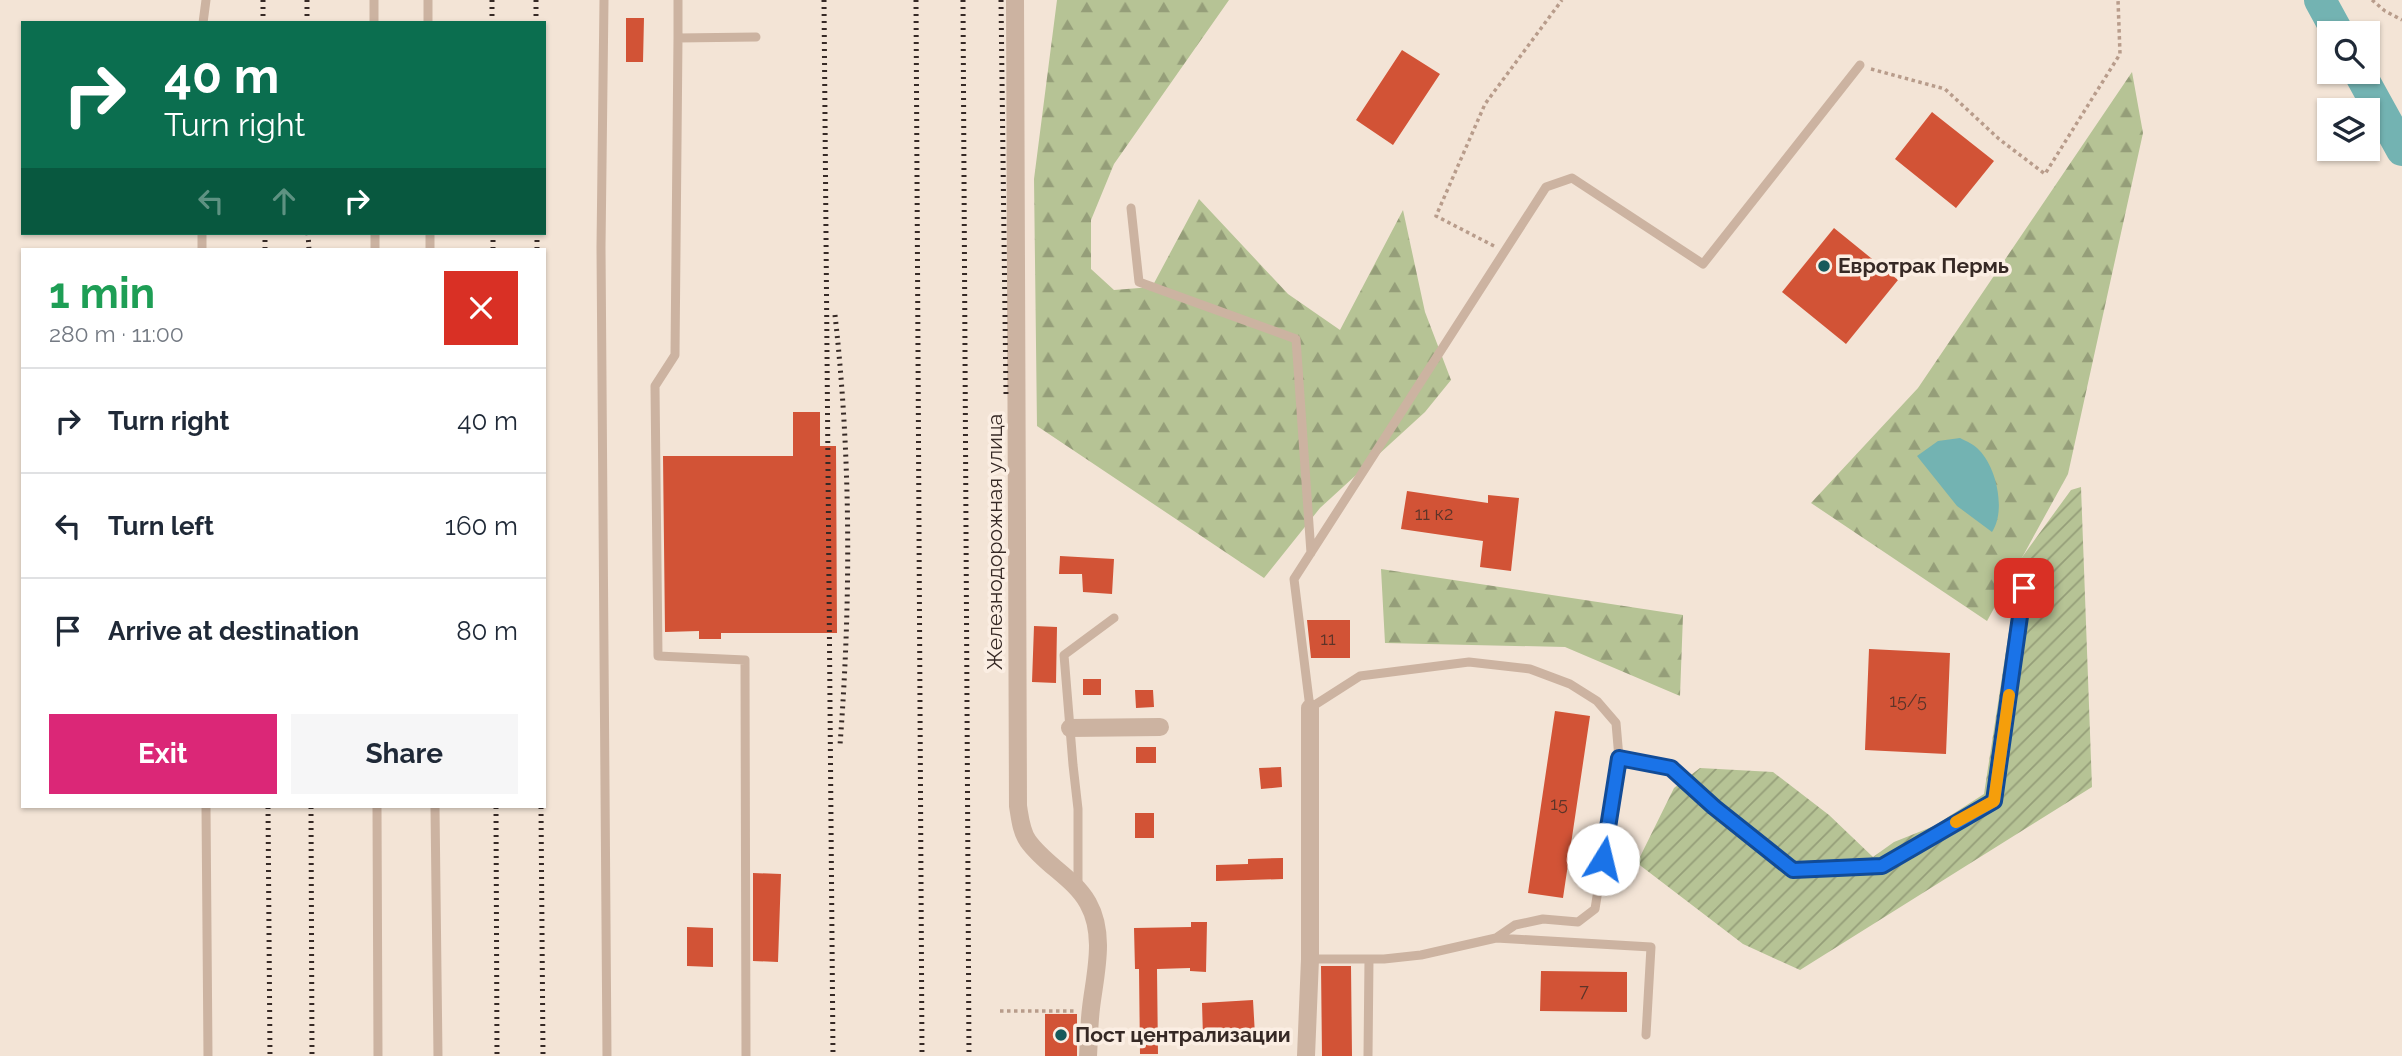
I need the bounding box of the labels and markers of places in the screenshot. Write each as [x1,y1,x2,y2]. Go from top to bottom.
place label: Евротрак Пермь [1838,253,2009,278]
marker: Евротрак Пермь [1816,258,1832,274]
pin [1994,558,2054,618]
place label: Пост централизации [1075,1022,1291,1047]
marker: Пост централизации [1053,1027,1069,1043]

